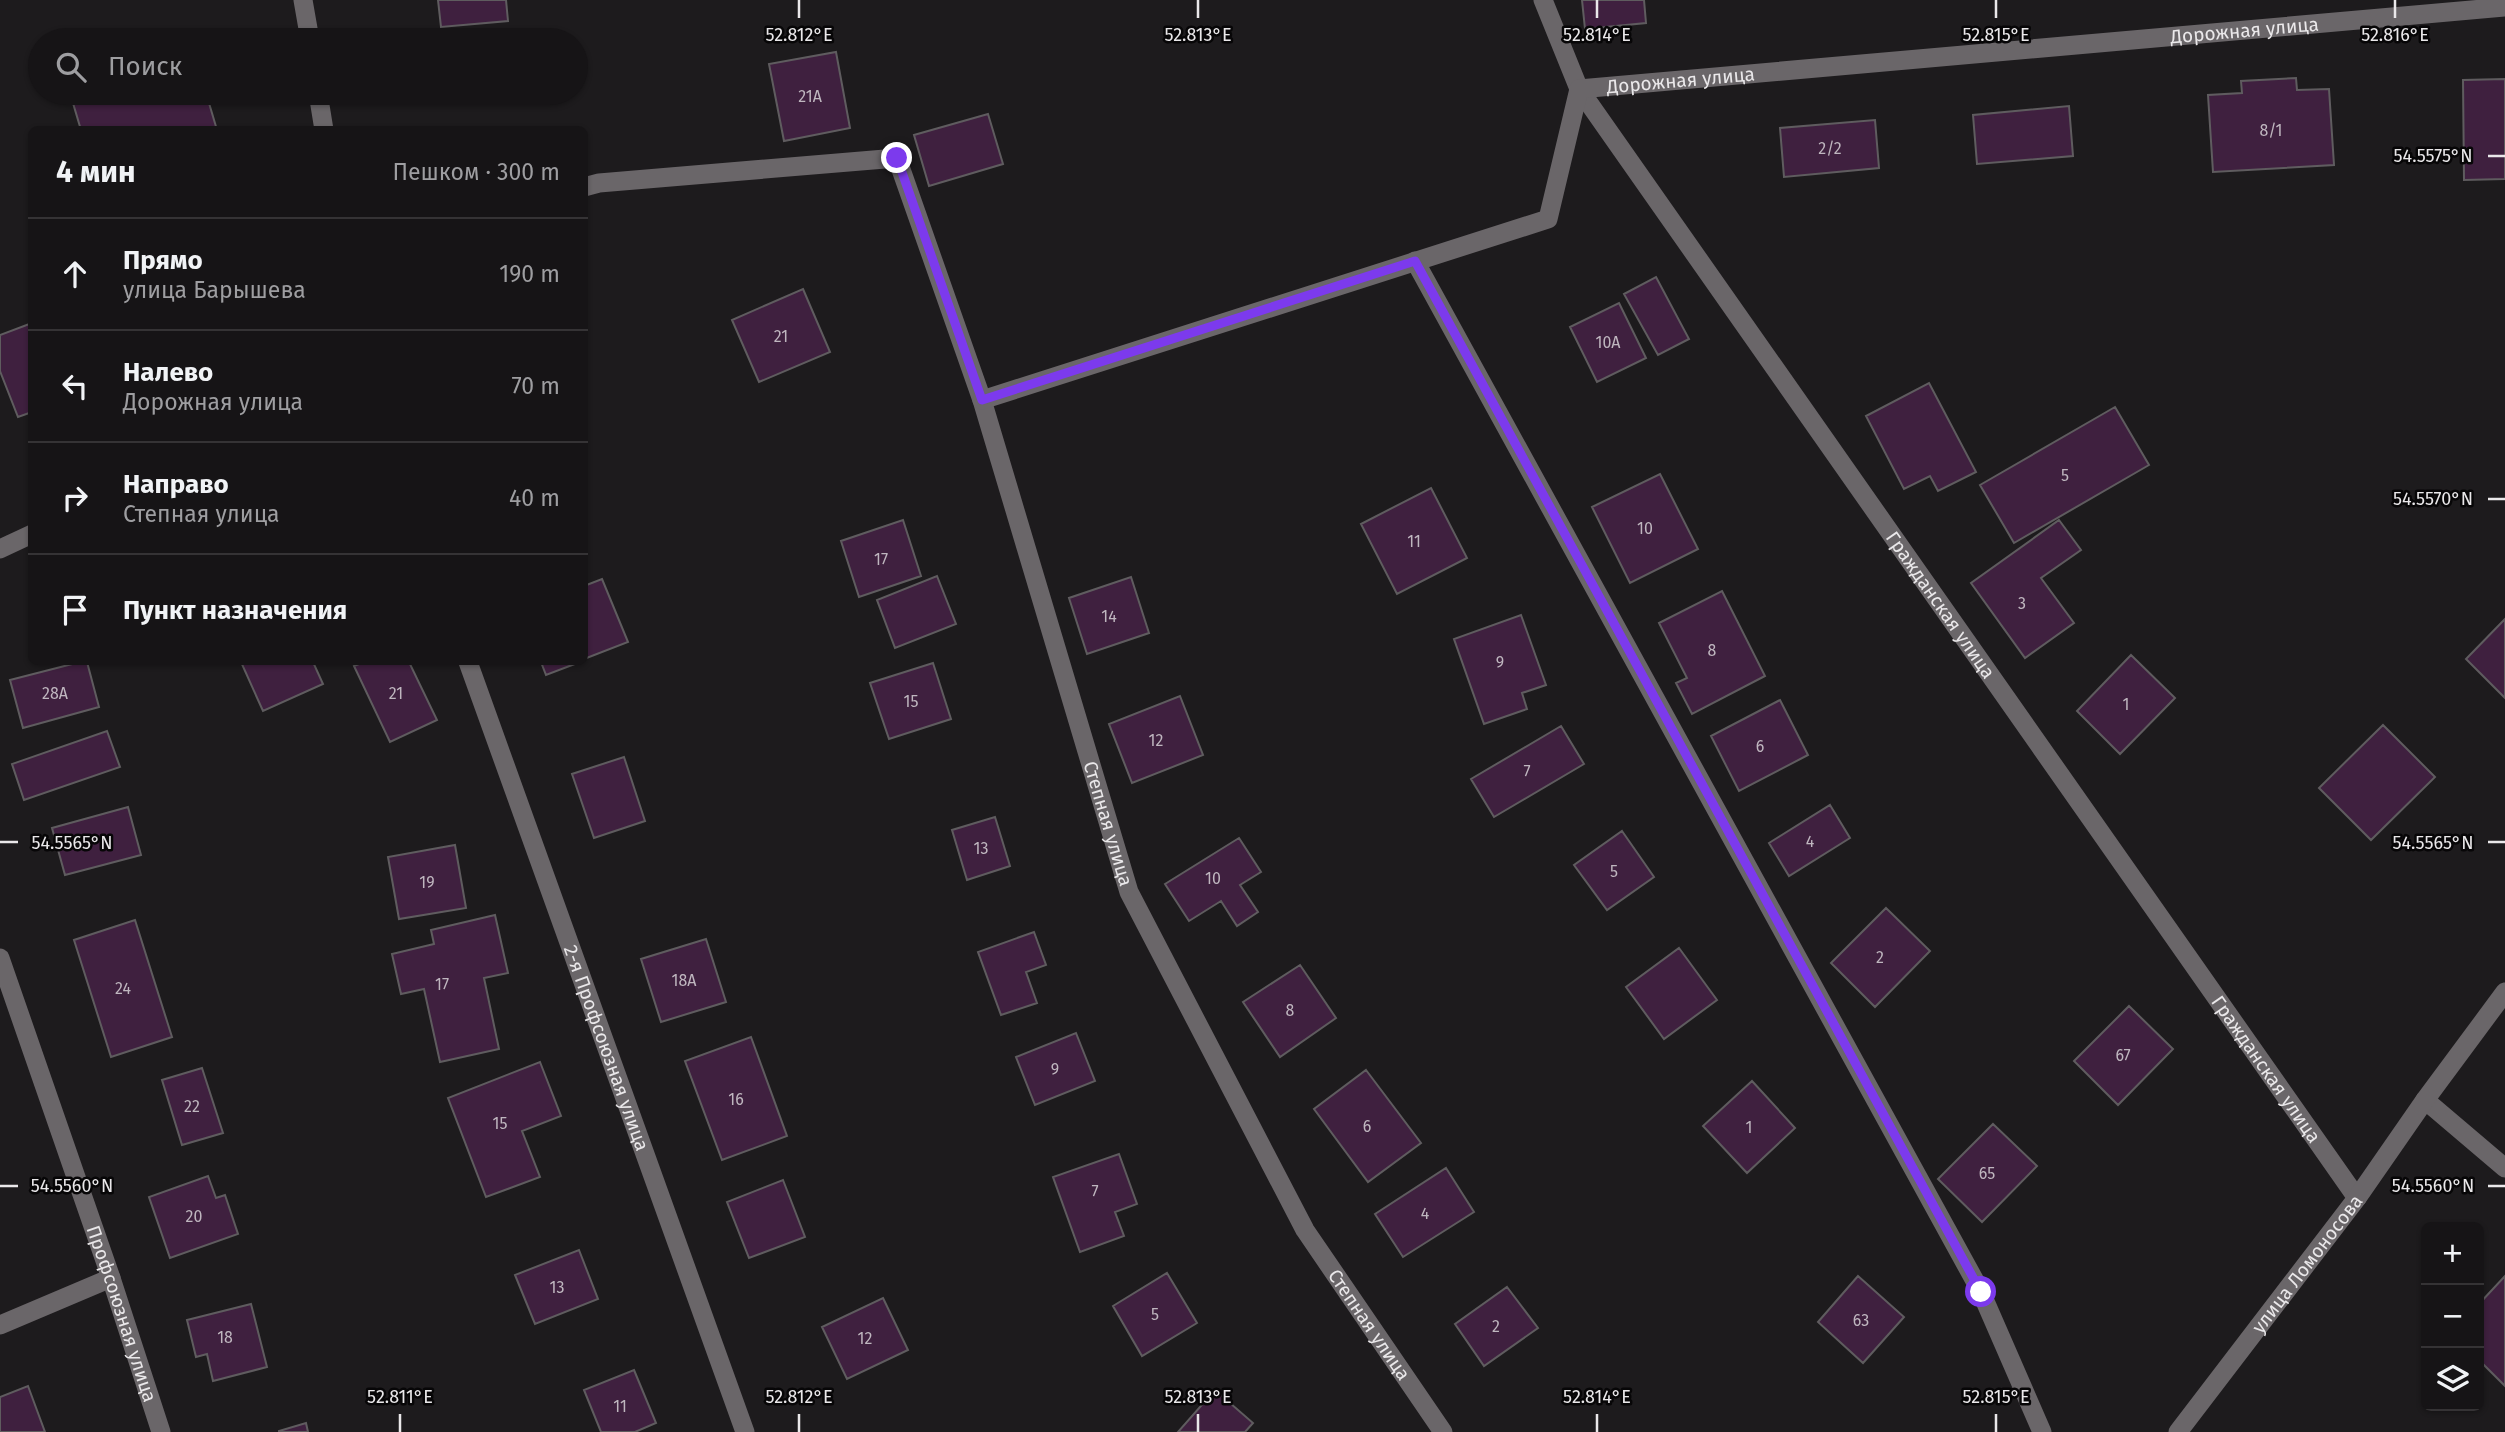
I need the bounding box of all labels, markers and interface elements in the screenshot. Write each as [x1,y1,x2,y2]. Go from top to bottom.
street label: Дорожная улица [2168,13,2320,49]
text: 52.812°E [765,24,833,46]
text: 52.813°E [1164,24,1232,46]
text: 52.814°E [1563,24,1631,46]
text: 52.815°E [1962,24,2030,46]
text: 52.816°E [2361,24,2429,46]
search box [28,28,588,105]
icon: search [52,48,90,86]
text: Поиск [108,51,182,82]
street label: Дорожная улица [1605,62,1756,99]
house number: 21А [798,87,823,106]
house number: 8/1 [2259,121,2283,140]
house number: 2/2 [1818,139,1842,158]
route end [881,142,912,173]
text: 54.5575°N [2394,145,2472,167]
text: 4 мин [56,154,136,190]
text: Пешком · 300 m [392,158,560,186]
text: Прямо [123,245,203,276]
icon: ahead [56,255,94,293]
text: 190 m [499,260,560,288]
text: улица Барышева [123,276,306,304]
house number: 21 [774,327,788,346]
house number: 10А [1595,333,1621,352]
text: Налево [123,357,213,388]
icon: left [56,367,94,405]
text: 70 m [511,372,560,400]
text: Дорожная улица [123,388,303,416]
house number: 5 [2061,466,2069,485]
text: Направо [123,469,229,500]
icon: right [56,479,94,517]
text: 40 m [509,484,560,512]
text: 54.5570°N [2393,488,2473,510]
text: Степная улица [123,500,280,528]
house number: 10 [1637,519,1653,538]
street label: Гражданская улица [1881,527,2000,683]
house number: 11 [1407,532,1421,551]
house number: 17 [874,550,888,569]
icon: arrive [56,591,94,629]
house number: 3 [2018,594,2026,613]
text: Пункт назначения [123,595,347,626]
house number: 14 [1101,607,1117,626]
house number: 8 [1708,641,1717,660]
house number: 9 [1496,653,1504,672]
house number: 28А [42,684,69,703]
house number: 21 [389,684,403,703]
house number: 15 [904,692,918,711]
house number: 1 [2123,695,2129,714]
house number: 12 [1149,731,1163,750]
house number: 6 [1756,737,1764,756]
street label: Степная улица [1078,758,1138,889]
house number: 7 [1523,762,1531,781]
text: 54.5565°N [31,832,113,854]
house number: 4 [1806,832,1815,851]
text: 54.5565°N [2392,832,2474,854]
house number: 13 [974,839,988,858]
house number: 5 [1610,862,1618,881]
house number: 10 [1205,869,1221,888]
house number: 19 [419,873,435,892]
street label: 2-я Профсоюзная улица [559,942,654,1154]
house number: 2 [1876,948,1884,967]
house number: 18А [672,971,697,990]
house number: 17 [435,975,449,994]
house number: 24 [115,979,131,998]
street label: Гражданская улица [2206,991,2326,1147]
house number: 8 [1286,1001,1295,1020]
house number: 67 [2115,1046,2131,1065]
house number: 9 [1051,1060,1059,1079]
house number: 16 [728,1090,744,1109]
house number: 22 [184,1097,200,1116]
house number: 15 [493,1114,507,1133]
house number: 6 [1363,1117,1371,1136]
house number: 1 [1746,1118,1752,1137]
house number: 65 [1979,1164,1995,1183]
text: 54.5560°N [31,1175,113,1197]
text: 54.5560°N [2392,1175,2474,1197]
house number: 7 [1091,1182,1099,1201]
street label: улица Ломоносова [2247,1190,2368,1338]
house number: 4 [1421,1204,1430,1223]
house number: 20 [186,1207,202,1226]
street label: Профсоюзная улица [82,1222,161,1405]
map controls [2421,1222,2484,1411]
button: + [2421,1222,2484,1285]
street label: Степная улица [1323,1265,1415,1385]
route start [1965,1276,1996,1307]
house number: 13 [550,1278,564,1297]
button: − [2421,1285,2484,1348]
house number: 5 [1151,1305,1159,1324]
house number: 63 [1853,1311,1869,1330]
house number: 2 [1492,1317,1500,1336]
house number: 18 [217,1328,233,1347]
house number: 12 [858,1329,872,1348]
button: layers [2421,1348,2484,1411]
text: 52.811°E [367,1386,433,1408]
text: 52.812°E [765,1386,833,1408]
text: 52.813°E [1164,1386,1232,1408]
text: 52.814°E [1563,1386,1631,1408]
text: 52.815°E [1962,1386,2030,1408]
house number: 11 [613,1397,627,1416]

